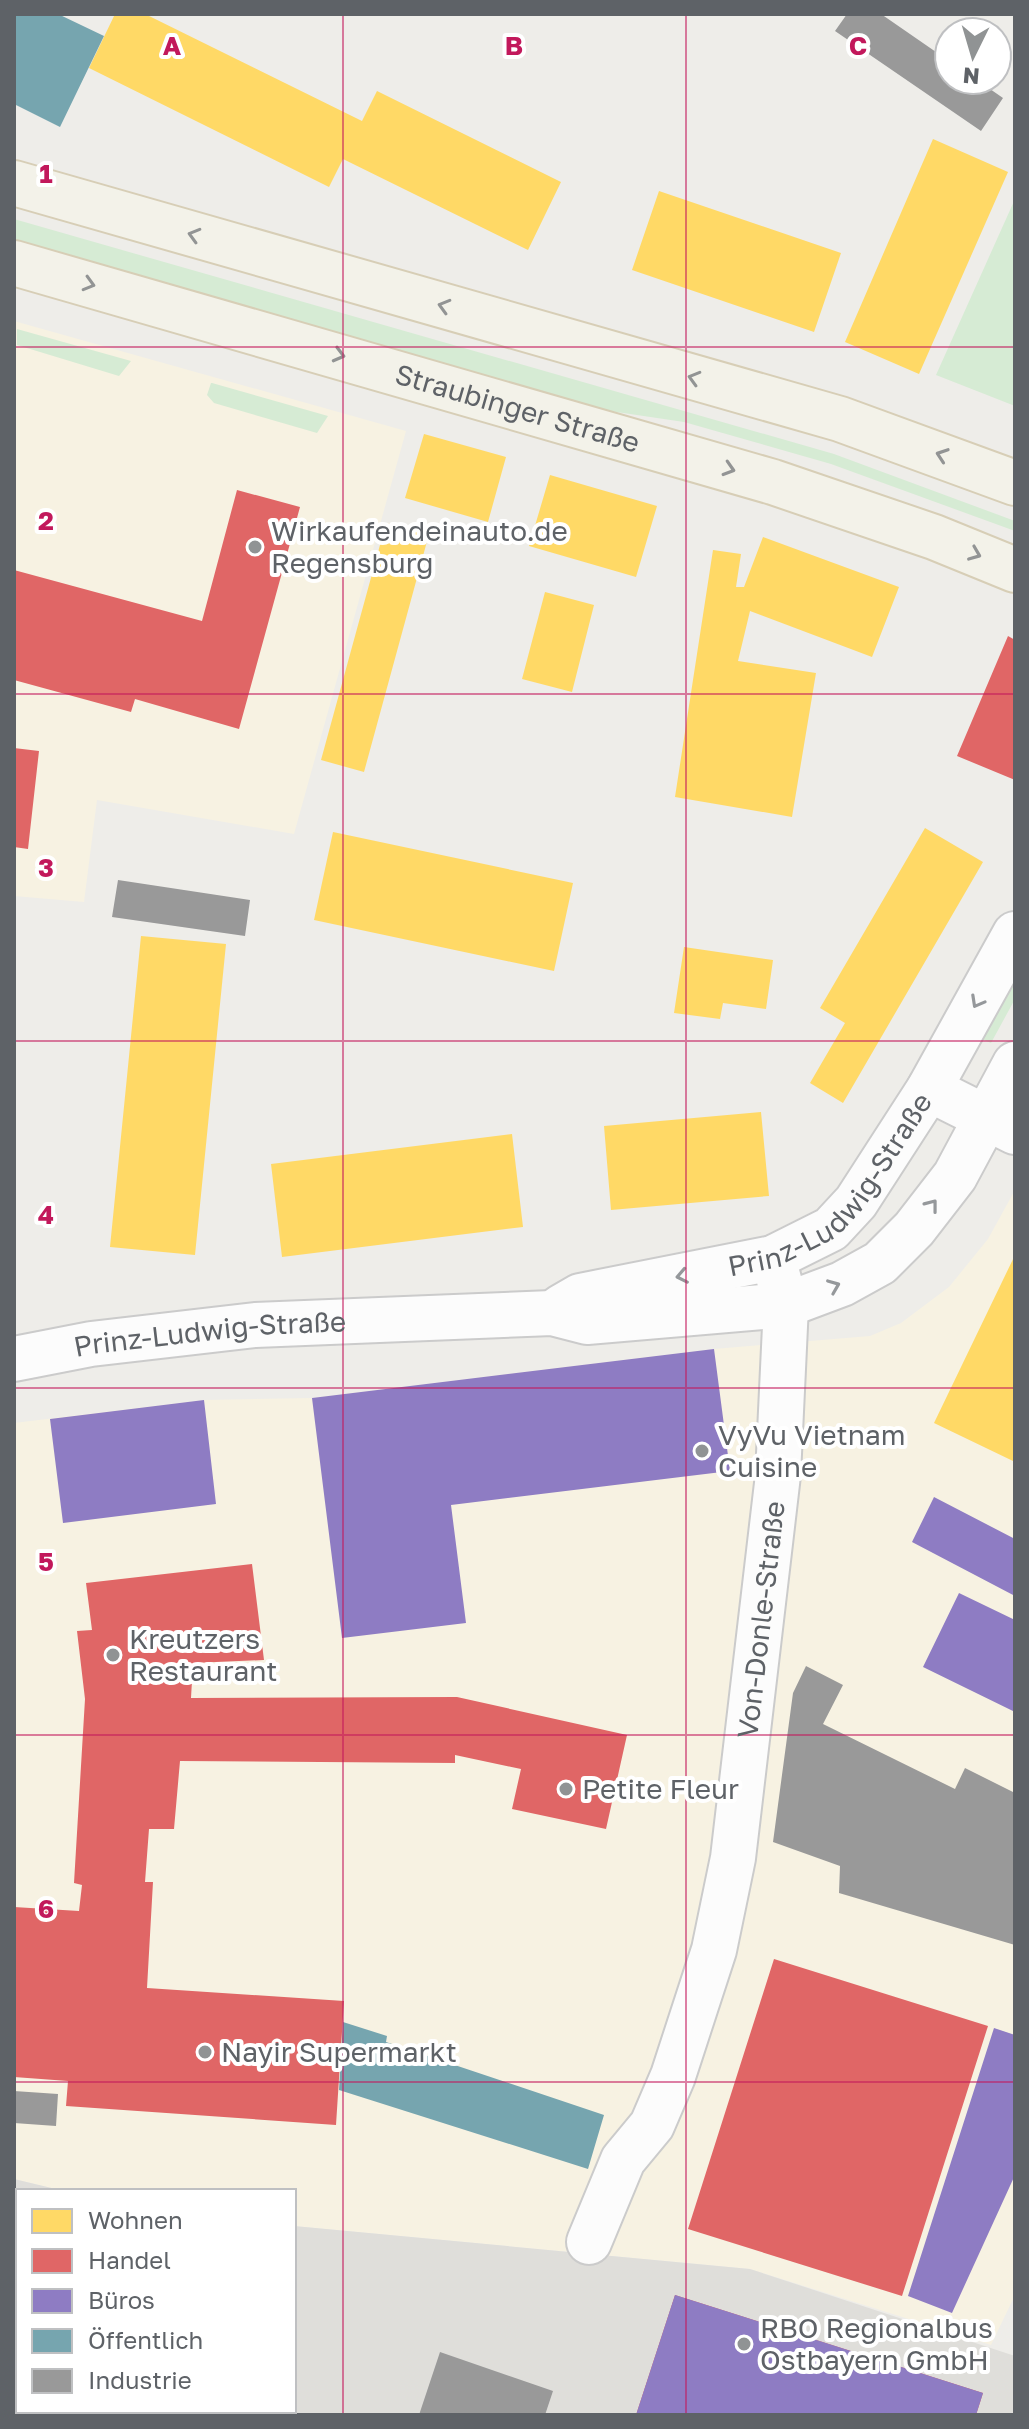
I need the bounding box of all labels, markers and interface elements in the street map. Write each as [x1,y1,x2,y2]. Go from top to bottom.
north arrow [933,16,1013,96]
text: A [163,30,182,61]
text: B [505,30,523,61]
text: C [849,30,867,61]
text: N [962,62,981,91]
text: 1 [39,158,53,189]
one-way arrow [188,228,202,244]
one-way arrow [81,275,95,291]
one-way arrow [438,299,452,315]
one-way arrow [332,346,346,362]
street label: Straubinger Straße [392,357,644,459]
one-way arrow [688,370,702,387]
one-way arrow [936,448,950,464]
one-way arrow [722,460,736,476]
text: 2 [38,505,54,536]
place label: Wirkaufendeinauto.de Regensburg [271,514,568,579]
marker: Wirkaufendeinauto.de Regensburg [246,538,264,556]
one-way arrow [967,544,981,560]
text: 3 [38,852,54,883]
one-way arrow [971,994,987,1008]
street label: Prinz-Ludwig-Straße [725,1087,938,1282]
text: 4 [38,1199,54,1230]
one-way arrow [922,1200,937,1214]
one-way arrow [676,1267,689,1284]
one-way arrow [826,1280,840,1296]
street label: Prinz-Ludwig-Straße [71,1304,347,1363]
place label: VyVu Vietnam Cuisine [718,1418,906,1483]
marker: VyVu Vietnam Cuisine [693,1442,711,1460]
street label: Von-Donle-Straße [730,1499,791,1740]
text: 5 [38,1546,54,1577]
place label: Kreutzers Restaurant [129,1622,277,1687]
marker: Kreutzers Restaurant [104,1646,122,1664]
place label: Petite Fleur [582,1772,739,1805]
marker: Petite Fleur [557,1780,575,1798]
text: 6 [38,1893,54,1924]
place label: Nayir Supermarkt [221,2035,457,2068]
marker: Nayir Supermarkt [196,2043,214,2061]
legend [16,2189,296,2413]
text: Wohnen [88,2205,183,2234]
text: Handel [88,2245,171,2274]
text: Büros [88,2285,155,2314]
place label: RBO Regionalbus Ostbayern GmbH [760,2311,993,2376]
text: Öffentlich [88,2325,203,2354]
marker: RBO Regionalbus Ostbayern GmbH [735,2335,753,2353]
text: Industrie [88,2365,192,2394]

